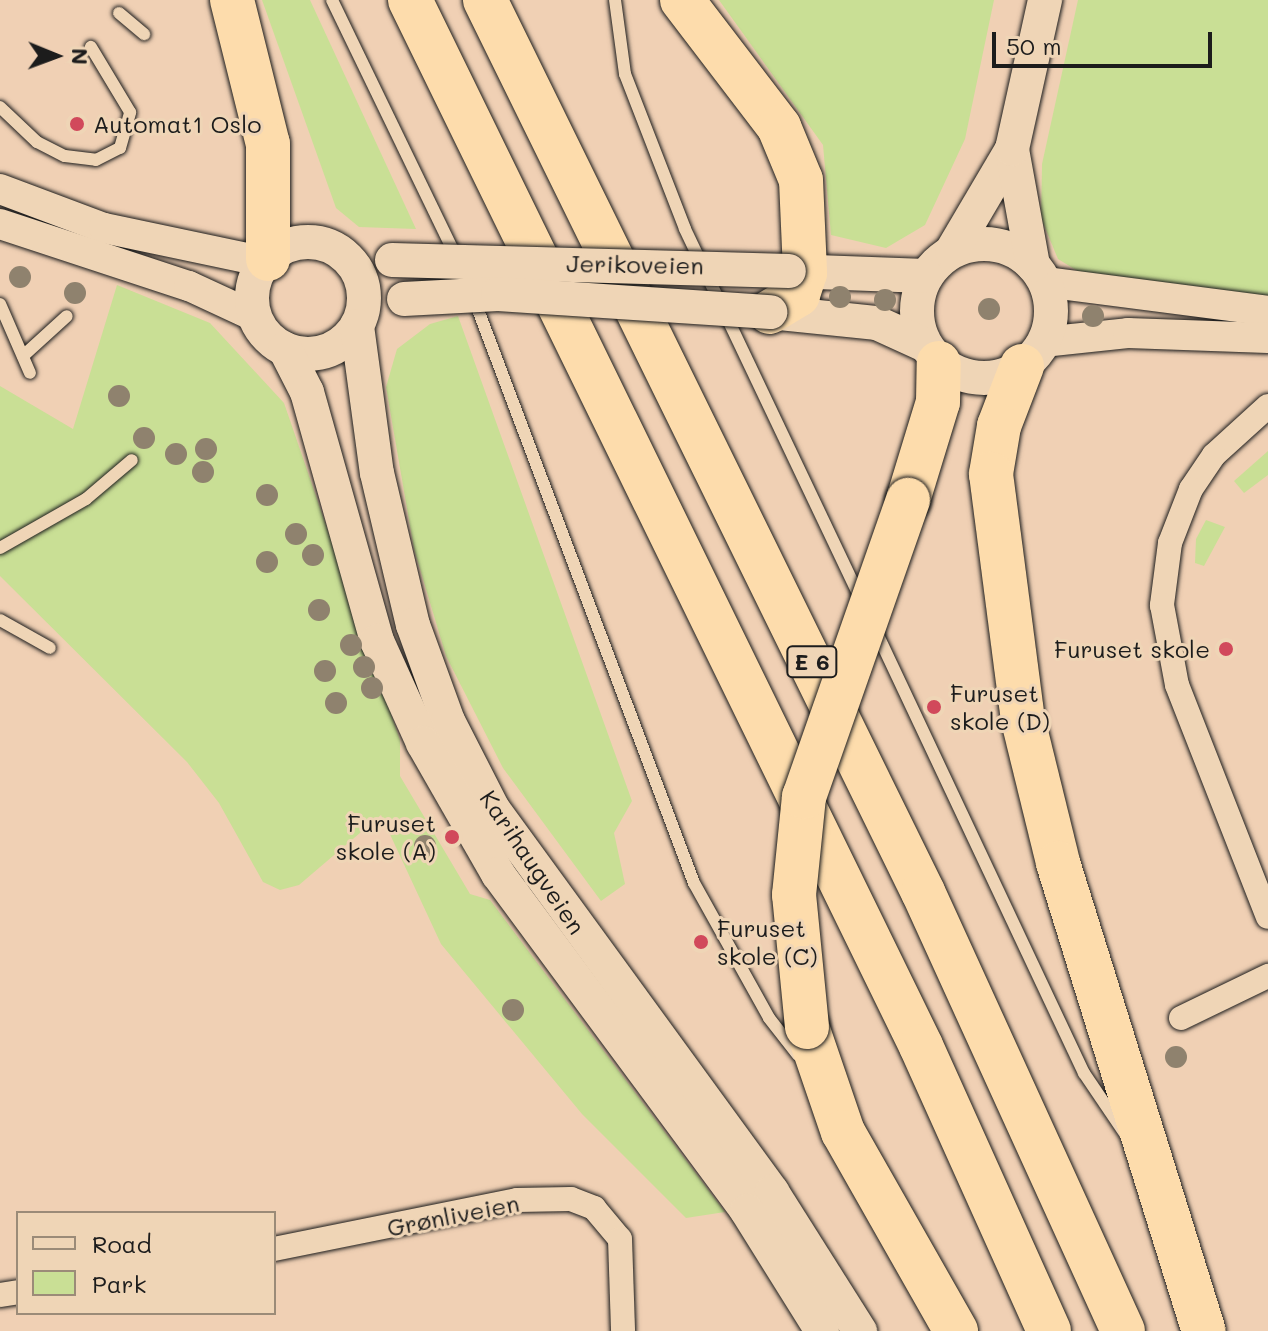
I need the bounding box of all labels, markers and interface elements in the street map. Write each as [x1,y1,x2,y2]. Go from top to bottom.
north arrow [16,16,96,96]
scale bar [996,16,1216,66]
text: 50 m [1006,30,1062,61]
text: N [66,48,95,65]
place label: Automat1 Oslo [93,110,262,138]
marker: Automat1 Oslo [68,115,86,133]
street label: Jerikoveien [566,248,704,280]
place label: Furuset skole [1054,635,1210,663]
marker: Furuset skole [1217,640,1235,658]
road number: E 6 [786,644,838,680]
place label: Furuset skole (D) [950,679,1050,735]
marker: Furuset skole (D) [925,698,943,716]
street label: Karihaugveien [474,785,592,939]
place label: Furuset skole (A) [336,809,436,865]
marker: Furuset skole (A) [443,828,461,846]
place label: Furuset skole (C) [717,914,818,970]
marker: Furuset skole (C) [692,933,710,951]
street label: Grønliveien [385,1188,521,1242]
legend [16,1211,276,1315]
text: Road [92,1228,152,1259]
text: Park [92,1268,146,1299]

